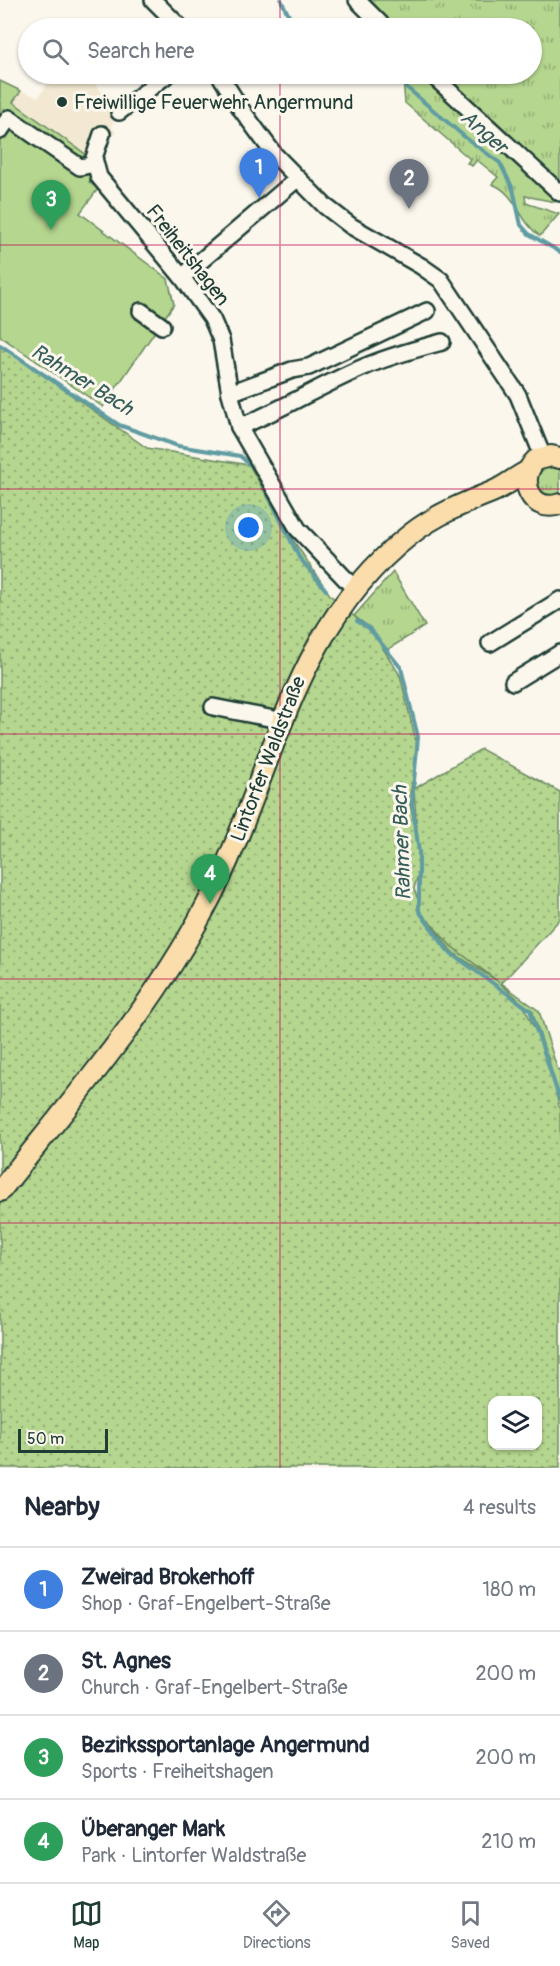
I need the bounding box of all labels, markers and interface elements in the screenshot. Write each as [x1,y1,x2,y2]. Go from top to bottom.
search box [18,18,542,84]
icon: search [39,35,72,68]
text: Search here [87,37,194,65]
place label: Freiwillige Feuerwehr Angermund [74,90,353,115]
marker: Freiwillige Feuerwehr Angermund [55,95,69,109]
water label: Anger [455,104,515,162]
pin: 1 [240,148,278,198]
pin: 2 [390,160,428,209]
pin: 3 [32,180,70,230]
street label: Freiheitshagen [141,199,235,311]
water label: Rahmer Bach [26,338,139,423]
your location [234,513,263,542]
street label: Lintorfer Waldstraße [225,673,311,845]
water label: Rahmer Bach [386,784,417,901]
pin: 4 [190,854,230,904]
map controls [488,1396,542,1450]
button: layers [488,1396,542,1450]
scale bar [18,1426,108,1454]
text: 50 m [27,1429,64,1449]
text: Nearby [24,1491,100,1523]
text: 4 results [463,1495,536,1520]
text: Zweirad Brokerhoff [81,1563,255,1591]
text: 1 [40,1577,47,1602]
text: 180 m [482,1577,536,1602]
text: Shop · Graf-Engelbert-Straße [81,1591,331,1616]
text: St. Agnes [81,1647,171,1675]
text: 2 [38,1661,49,1686]
text: 200 m [475,1661,536,1686]
text: Church · Graf-Engelbert-Straße [81,1675,348,1700]
text: Bezirkssportanlage Angermund [81,1731,370,1759]
text: 3 [38,1745,49,1770]
text: 200 m [475,1745,536,1770]
text: Sports · Freiheitshagen [81,1759,274,1784]
text: Überanger Mark [81,1815,225,1843]
text: 4 [38,1829,49,1854]
text: 210 m [481,1829,536,1854]
text: Park · Lintorfer Waldstraße [81,1843,306,1868]
tab: Map [70,1897,103,1953]
tab: Directions [243,1897,311,1953]
tab: Saved [450,1897,490,1953]

